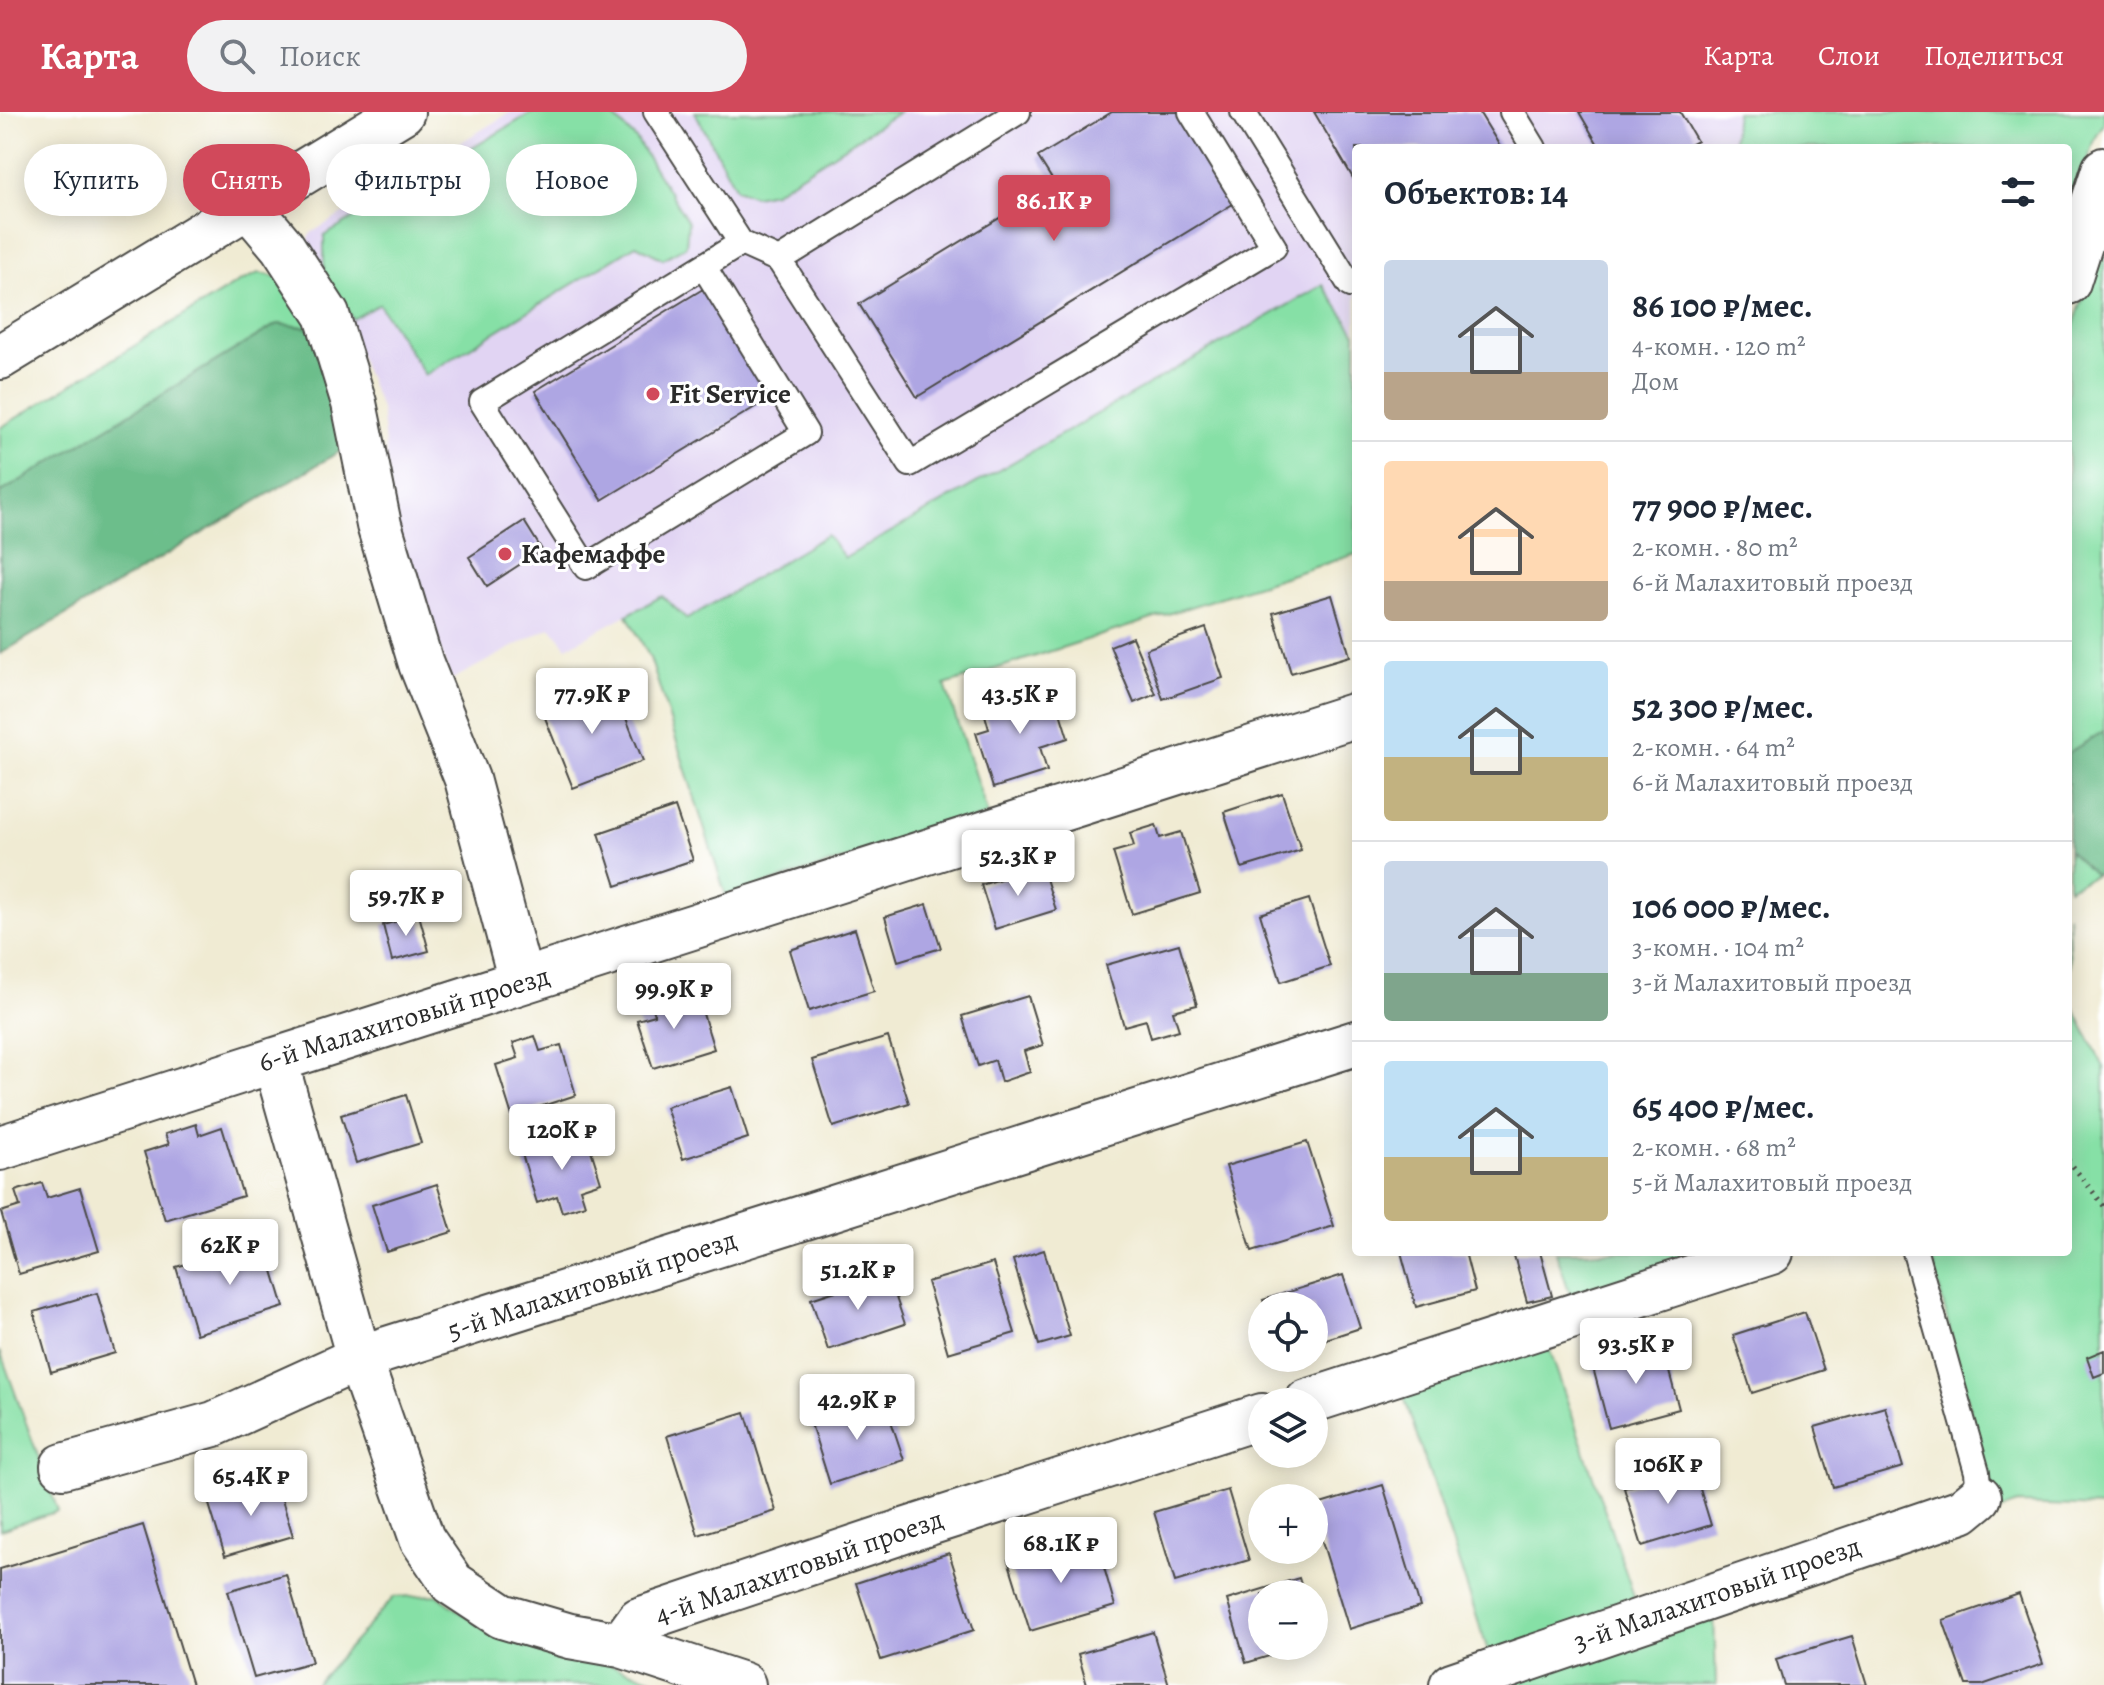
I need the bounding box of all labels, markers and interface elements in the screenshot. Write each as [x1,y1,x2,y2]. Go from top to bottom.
search box [187,20,747,92]
text: Карта [40,30,139,82]
icon: search [215,34,259,78]
text: Поиск [279,36,361,76]
text: Карта [1703,37,1774,75]
text: Слои [1818,37,1880,75]
text: Поделиться [1924,37,2064,75]
chip: Купить [24,144,167,216]
chip: Снять [183,144,310,216]
chip: Фильтры [326,144,490,216]
chip: Новое [506,144,637,216]
text: Объектов: 14 [1384,169,1568,216]
icon: filters [1996,170,2040,214]
pin: 86.1K ₽ [980,175,1128,243]
text: 86.1K ₽ [1016,183,1092,218]
text: 86 100 ₽/мес. [1632,282,1813,329]
icon: home [1448,292,1544,388]
text: 4-комн. · 120 m² [1632,329,1806,364]
text: Дом [1632,364,1679,399]
place label: Fit Service [669,375,791,413]
marker: Fit Service [644,385,662,403]
text: 77 900 ₽/мес. [1632,483,1813,530]
icon: home [1448,493,1544,589]
text: 2-комн. · 80 m² [1632,530,1798,565]
place label: Кафемаффе [521,535,666,573]
marker: Кафемаффе [496,545,514,563]
text: 6-й Малахитовый проезд [1632,565,1913,600]
pin: 77.9K ₽ [518,668,666,736]
pin: 43.5K ₽ [946,668,1094,736]
text: 77.9K ₽ [554,676,630,711]
text: 43.5K ₽ [982,676,1058,711]
text: 52 300 ₽/мес. [1632,683,1814,730]
icon: home [1448,693,1544,789]
text: 2-комн. · 64 m² [1632,730,1795,765]
text: 6-й Малахитовый проезд [1632,765,1913,800]
pin: 52.3K ₽ [944,830,1092,898]
text: 52.3K ₽ [980,838,1056,873]
pin: 59.7K ₽ [332,870,480,938]
text: 59.7K ₽ [368,878,444,913]
text: 106 000 ₽/мес. [1632,883,1831,930]
icon: home [1448,893,1544,989]
text: 3-комн. · 104 m² [1632,930,1804,965]
street label: 6-й Малахитовый проезд [254,957,554,1081]
pin: 99.9K ₽ [600,963,748,1031]
text: 3-й Малахитовый проезд [1632,965,1912,1000]
text: 99.9K ₽ [635,971,713,1006]
text: 65 400 ₽/мес. [1632,1083,1815,1130]
icon: home [1448,1093,1544,1189]
pin: 120K ₽ [497,1104,627,1172]
text: 120K ₽ [527,1112,597,1147]
text: 2-комн. · 68 m² [1632,1130,1796,1165]
text: 5-й Малахитовый проезд [1632,1165,1912,1200]
pin: 62K ₽ [174,1219,286,1287]
street label: 5-й Малахитовый проезд [443,1220,741,1350]
text: 62K ₽ [200,1227,260,1262]
pin: 51.2K ₽ [784,1244,932,1312]
text: 51.2K ₽ [821,1252,895,1287]
map controls [1248,1292,1328,1660]
button: locate [1248,1292,1328,1372]
pin: 93.5K ₽ [1562,1318,1710,1386]
text: 93.5K ₽ [1598,1326,1674,1361]
pin: 42.9K ₽ [783,1374,931,1442]
text: 42.9K ₽ [818,1382,896,1417]
button: layers [1248,1388,1328,1468]
pin: 106K ₽ [1603,1438,1733,1506]
text: 106K ₽ [1633,1446,1703,1481]
pin: 65.4K ₽ [177,1450,325,1518]
text: 65.4K ₽ [212,1458,290,1493]
button: + [1248,1484,1328,1564]
street label: 4-й Малахитовый проезд [650,1500,948,1634]
pin: 68.1K ₽ [987,1517,1135,1585]
text: 68.1K ₽ [1023,1525,1099,1560]
street label: 3-й Малахитовый проезд [1568,1527,1866,1661]
button: − [1248,1580,1328,1660]

